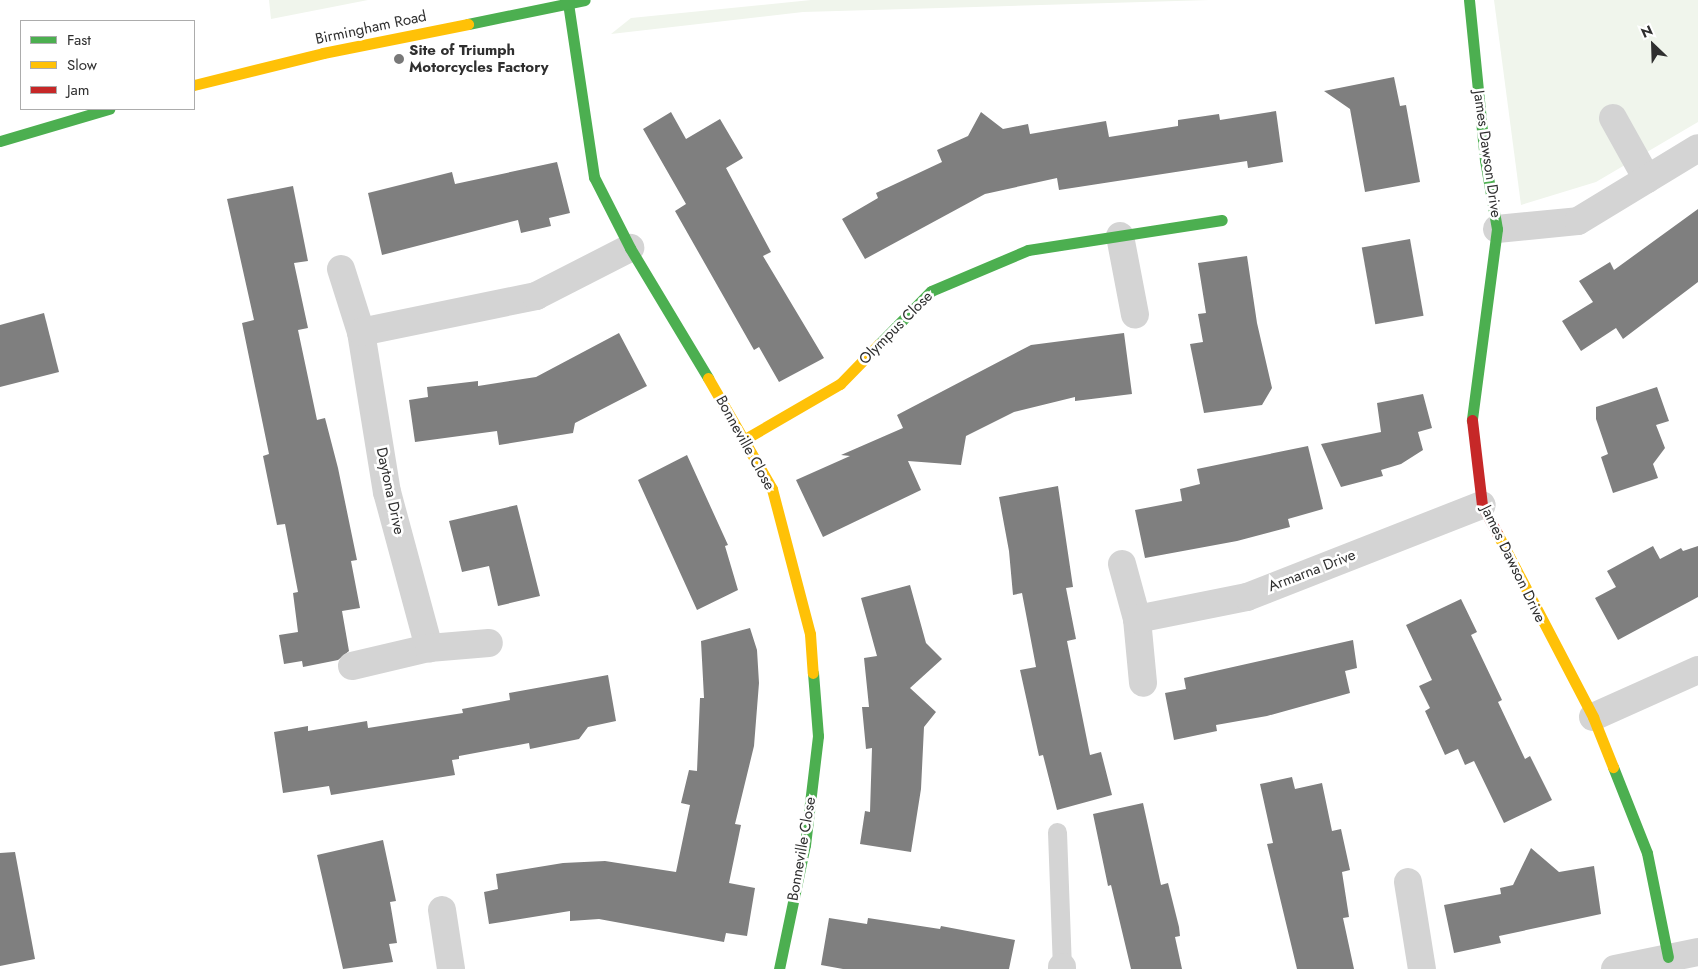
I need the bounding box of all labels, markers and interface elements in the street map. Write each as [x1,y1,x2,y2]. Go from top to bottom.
street label: Birmingham Road [314,7,428,49]
legend [20,20,195,110]
north arrow [1628,20,1678,70]
text: N [1638,20,1656,43]
text: Fast [67,29,91,51]
place label: Site of Triumph Motorcycles Factory [409,41,549,76]
marker: Site of Triumph Motorcycles Factory [393,53,405,65]
text: Slow [67,54,97,76]
text: Jam [67,79,90,101]
street label: James Dawson Drive [1469,89,1505,219]
street label: Olympus Close [856,288,936,368]
street label: Bonneville Close [712,393,778,493]
street label: Daytona Drive [372,446,408,536]
street label: James Dawson Drive [1477,502,1549,626]
street label: Armarna Drive [1266,546,1358,596]
street label: Bonneville Close [784,796,820,902]

